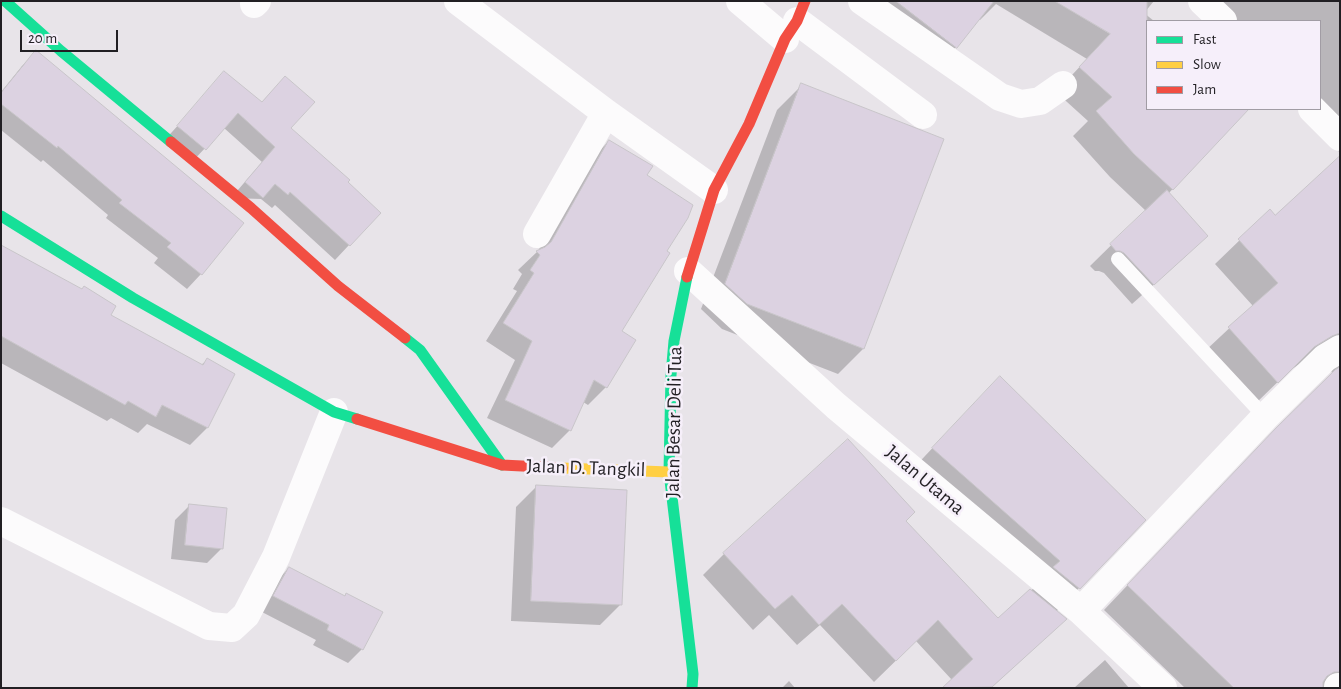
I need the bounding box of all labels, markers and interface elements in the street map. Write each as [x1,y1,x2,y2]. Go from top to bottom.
scale bar [22,20,120,52]
legend [1146,20,1321,110]
text: 20 m [28,31,57,46]
text: Fast [1193,32,1216,47]
text: Slow [1193,57,1221,72]
text: Jam [1193,82,1216,97]
street label: Jalan Besar Deli Tua [661,346,687,498]
street label: Jalan Utama [881,440,969,520]
street label: Jalan D. Tangkil [526,454,646,482]

